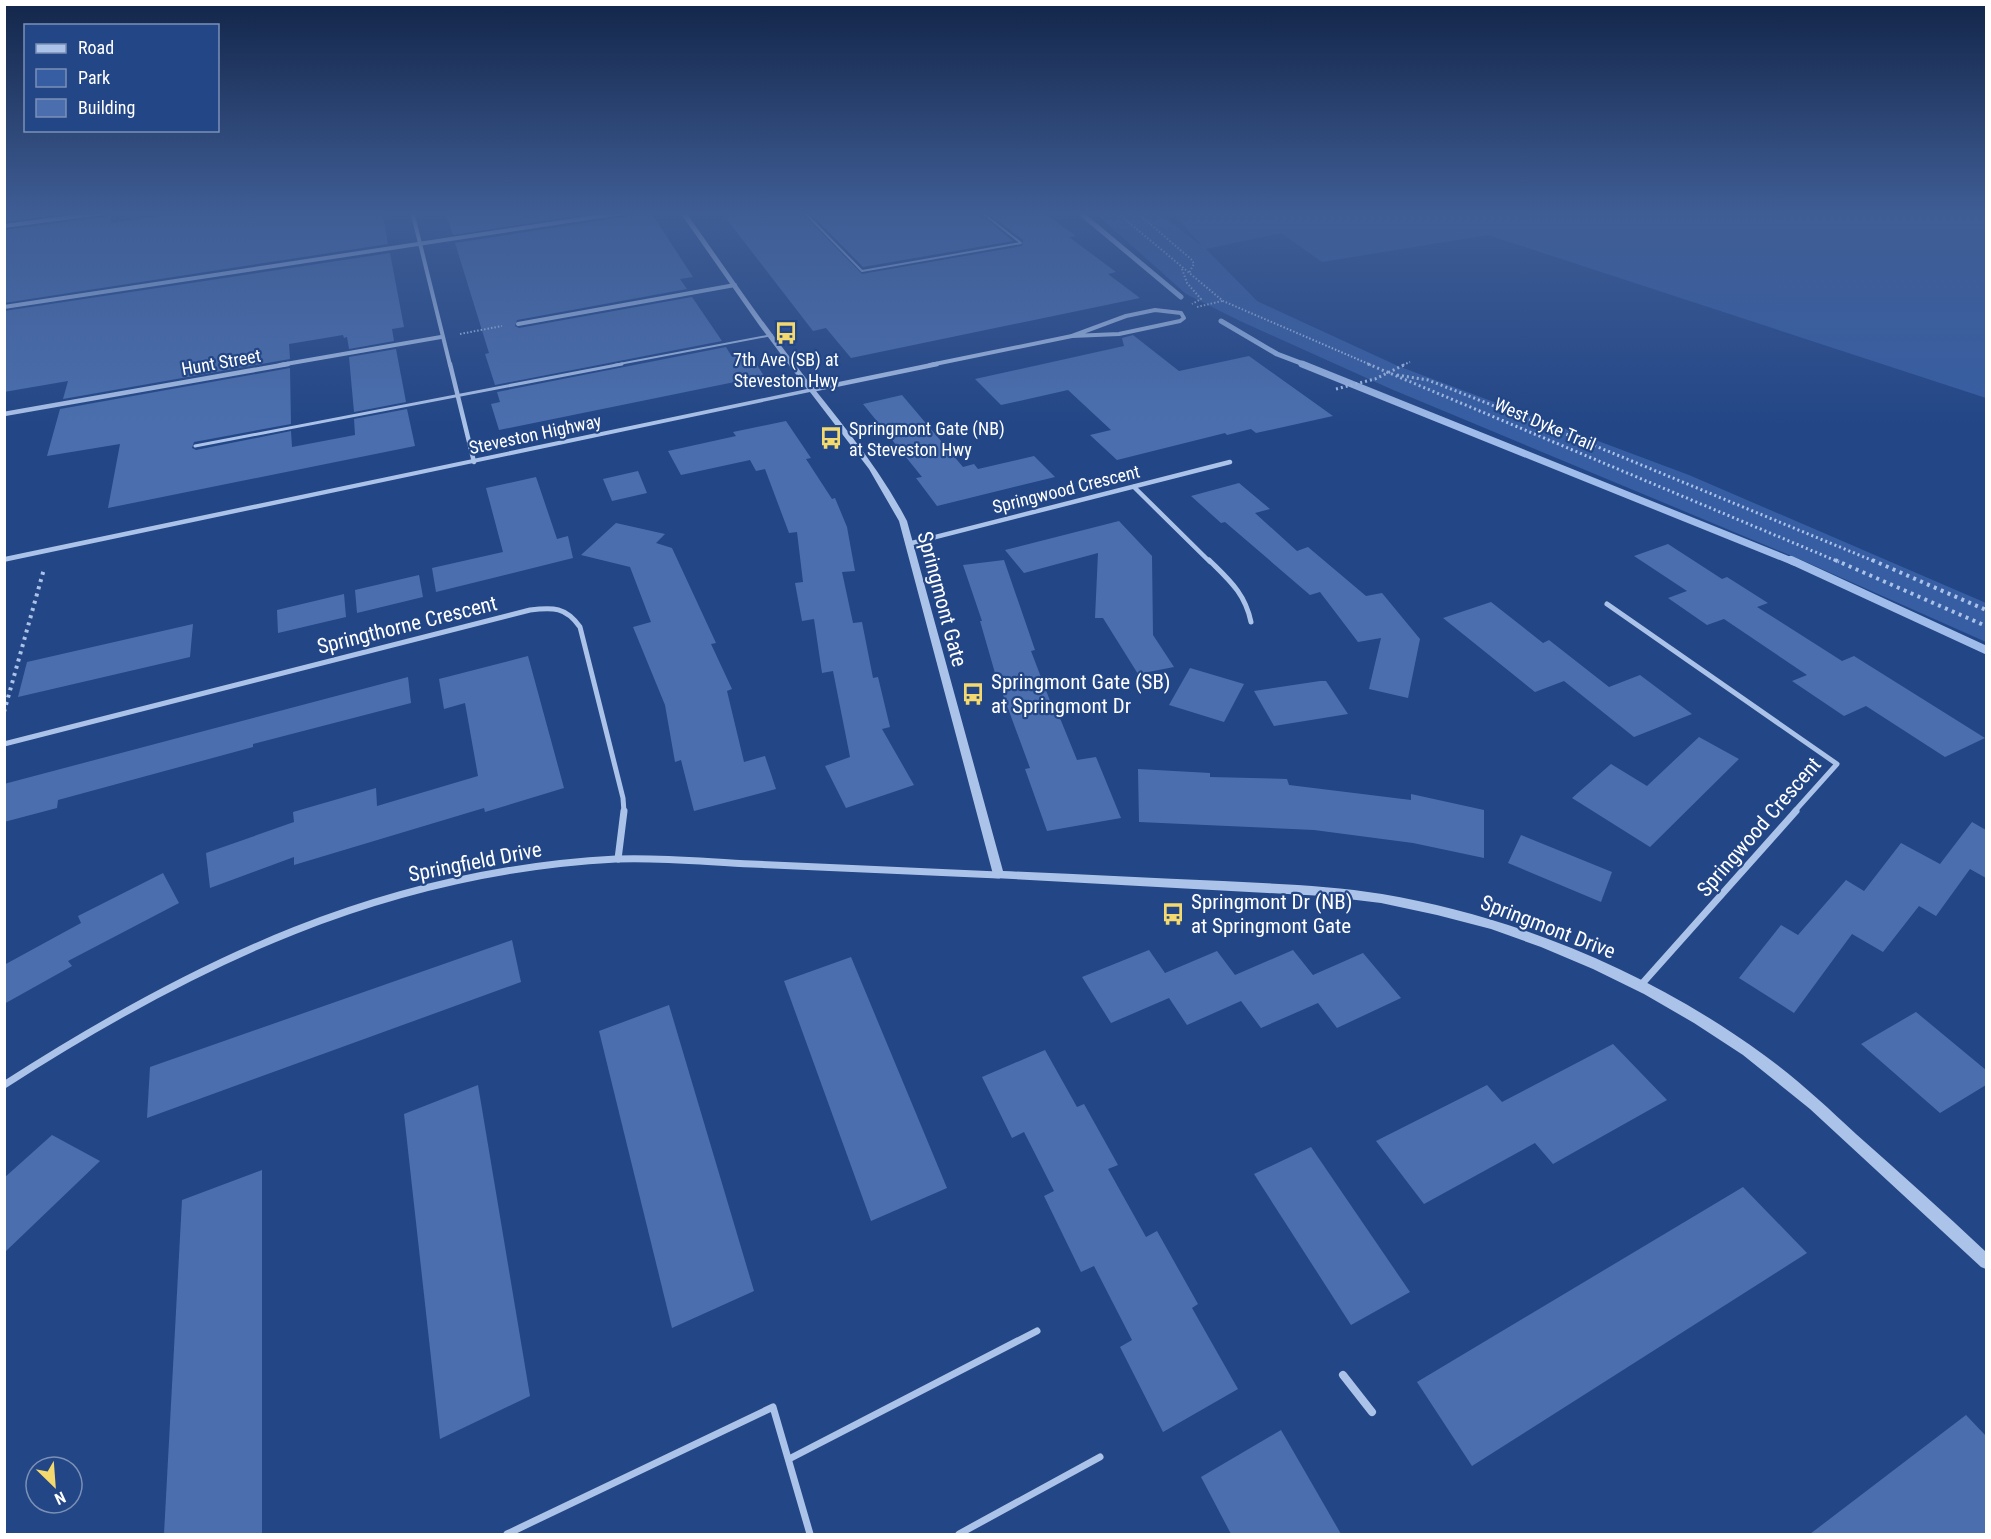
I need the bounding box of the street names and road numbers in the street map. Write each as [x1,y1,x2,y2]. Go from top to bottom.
street label: Hunt Street [180,345,262,379]
street label: West Dyke Trail [1491,393,1599,455]
street label: Steveston Highway [467,410,604,458]
street label: Springwood Crescent [990,461,1142,517]
street label: Springmont Gate [912,529,972,669]
street label: Springthorne Crescent [315,591,499,659]
street label: Springwood Crescent [1692,753,1826,901]
street label: Springfield Drive [406,837,544,887]
street label: Springmont Drive [1477,890,1619,964]

